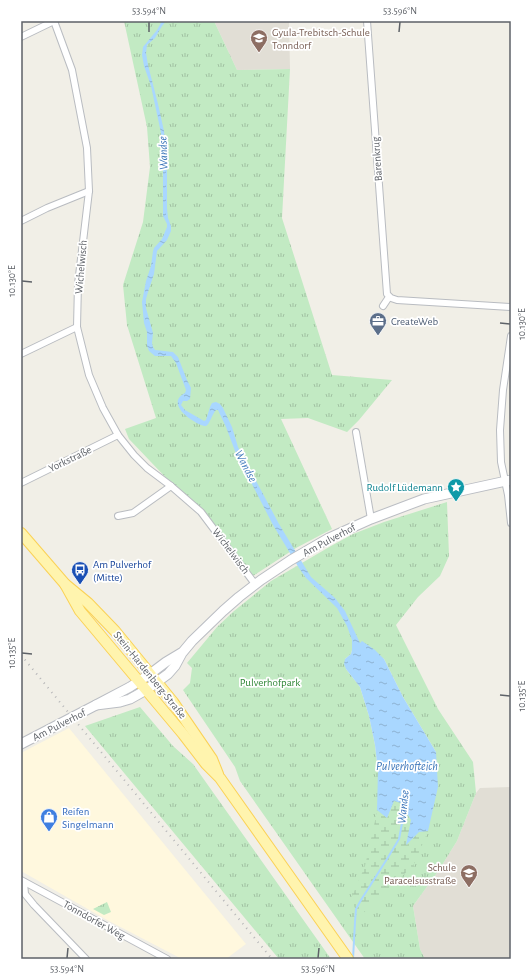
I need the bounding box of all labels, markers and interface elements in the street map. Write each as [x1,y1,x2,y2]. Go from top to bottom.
text: 53.594°N [132,6,166,16]
text: 53.596°N [383,6,417,16]
place label: Gyula-Trebitsch-Schule Tonndorf [272,27,370,51]
school or university icon: Gyula-Trebitsch-Schule Tonndorf [249,28,269,53]
water label: Wandse [156,135,170,170]
street label: Barenkrug [370,136,384,182]
street label: Wichelwisch [73,239,89,295]
text: 10.130°E [7,265,17,297]
text: 10.130°E [517,308,527,340]
office icon: CreateWeb [368,311,388,336]
place label: CreateWeb [391,316,439,327]
street label: Yorkstraße [47,444,93,474]
water label: Wandse [233,448,260,484]
place icon: Rudolf Lüdemann [446,477,466,502]
place label: Rudolf Lüdemann [367,482,443,493]
street label: Am Pulverhof [301,521,358,559]
street label: Wichelwisch [210,526,252,576]
place label: Am Pulverhof (Mitte) [93,559,152,583]
bus stop icon: Am Pulverhof (Mitte) [70,560,90,585]
street label: Stein-Hardenberg-Straße [112,629,188,721]
text: 10.135°E [7,638,17,668]
park label: Pulverhofpark [240,677,300,688]
text: 10.135°E [517,681,527,711]
street label: Am Pulverhof [31,707,88,743]
water label: Pulverhofteich [376,760,438,772]
water label: Wandse [395,789,411,825]
place label: Reifen Singelmann [62,806,114,830]
shop icon: Reifen Singelmann [39,807,59,832]
place label: Schule Paracelsusstraße [384,862,456,886]
school or university icon: Schule Paracelsusstraße [459,863,479,888]
street label: Tonndorfer Weg [61,898,127,942]
text: 53.594°N [50,964,84,974]
text: 53.596°N [301,964,335,974]

